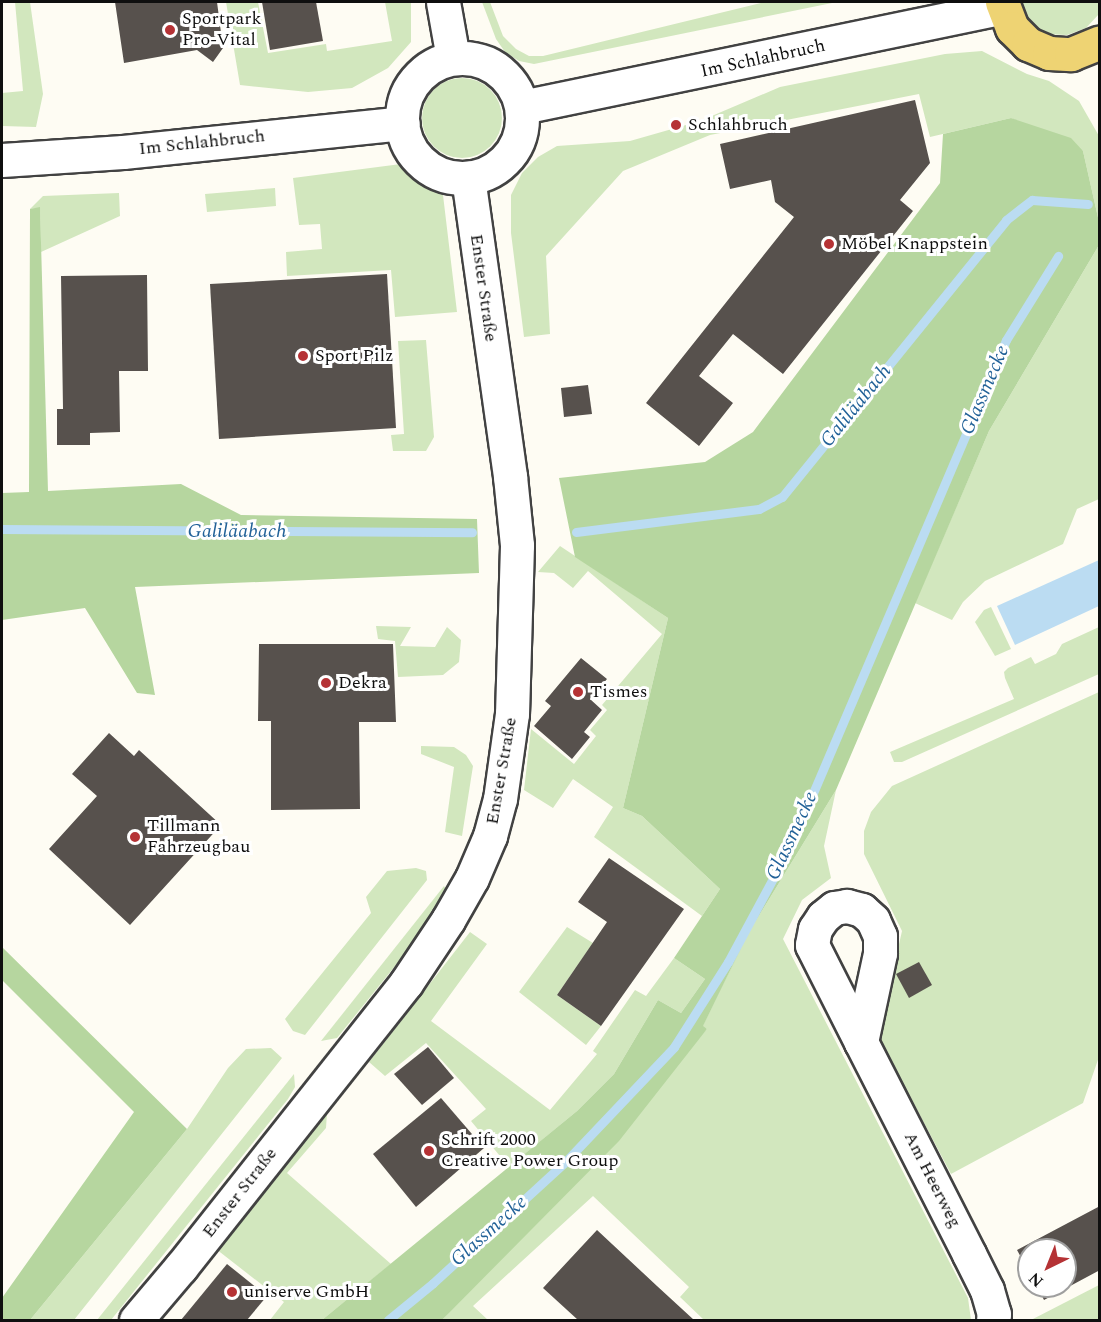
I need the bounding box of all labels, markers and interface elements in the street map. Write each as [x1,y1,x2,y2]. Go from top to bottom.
place label: Sportpark Pro-Vital [182,9,262,52]
marker: Sportpark Pro-Vital [163,23,177,37]
street label: Im Schlahbruch [699,35,827,83]
place label: Schlahbruch [688,114,788,136]
marker: Schlahbruch [669,118,683,132]
street label: Im Schlahbruch [138,126,266,160]
street label: Enster Straße [465,233,501,343]
place label: Möbel Knappstein [841,233,988,255]
marker: Möbel Knappstein [822,237,836,251]
water label: Glassmecke [955,342,1015,438]
place label: Sport Pilz [315,345,394,367]
marker: Sport Pilz [296,349,310,363]
water label: Galiläabach [815,360,897,452]
water label: Galiläabach [187,519,287,543]
place label: Dekra [338,672,387,694]
marker: Dekra [319,676,333,690]
place label: Tismes [590,681,648,703]
marker: Tismes [571,685,585,699]
street label: Enster Straße [482,716,522,826]
water label: Glassmecke [761,788,823,884]
place label: Tillmann Fahrzeugbau [147,816,250,858]
marker: Tillmann Fahrzeugbau [128,830,142,844]
street label: Am Heerweg [899,1128,965,1232]
place label: Schrift 2000 Creative Power Group [441,1130,618,1172]
street label: Enster Straße [198,1144,282,1242]
marker: Schrift 2000 Creative Power Group [422,1144,436,1158]
water label: Glassmecke [446,1190,532,1272]
north arrow [1017,1238,1077,1298]
text: N [1023,1266,1049,1293]
place label: uniserve GmbH [244,1281,369,1303]
marker: uniserve GmbH [225,1285,239,1299]

